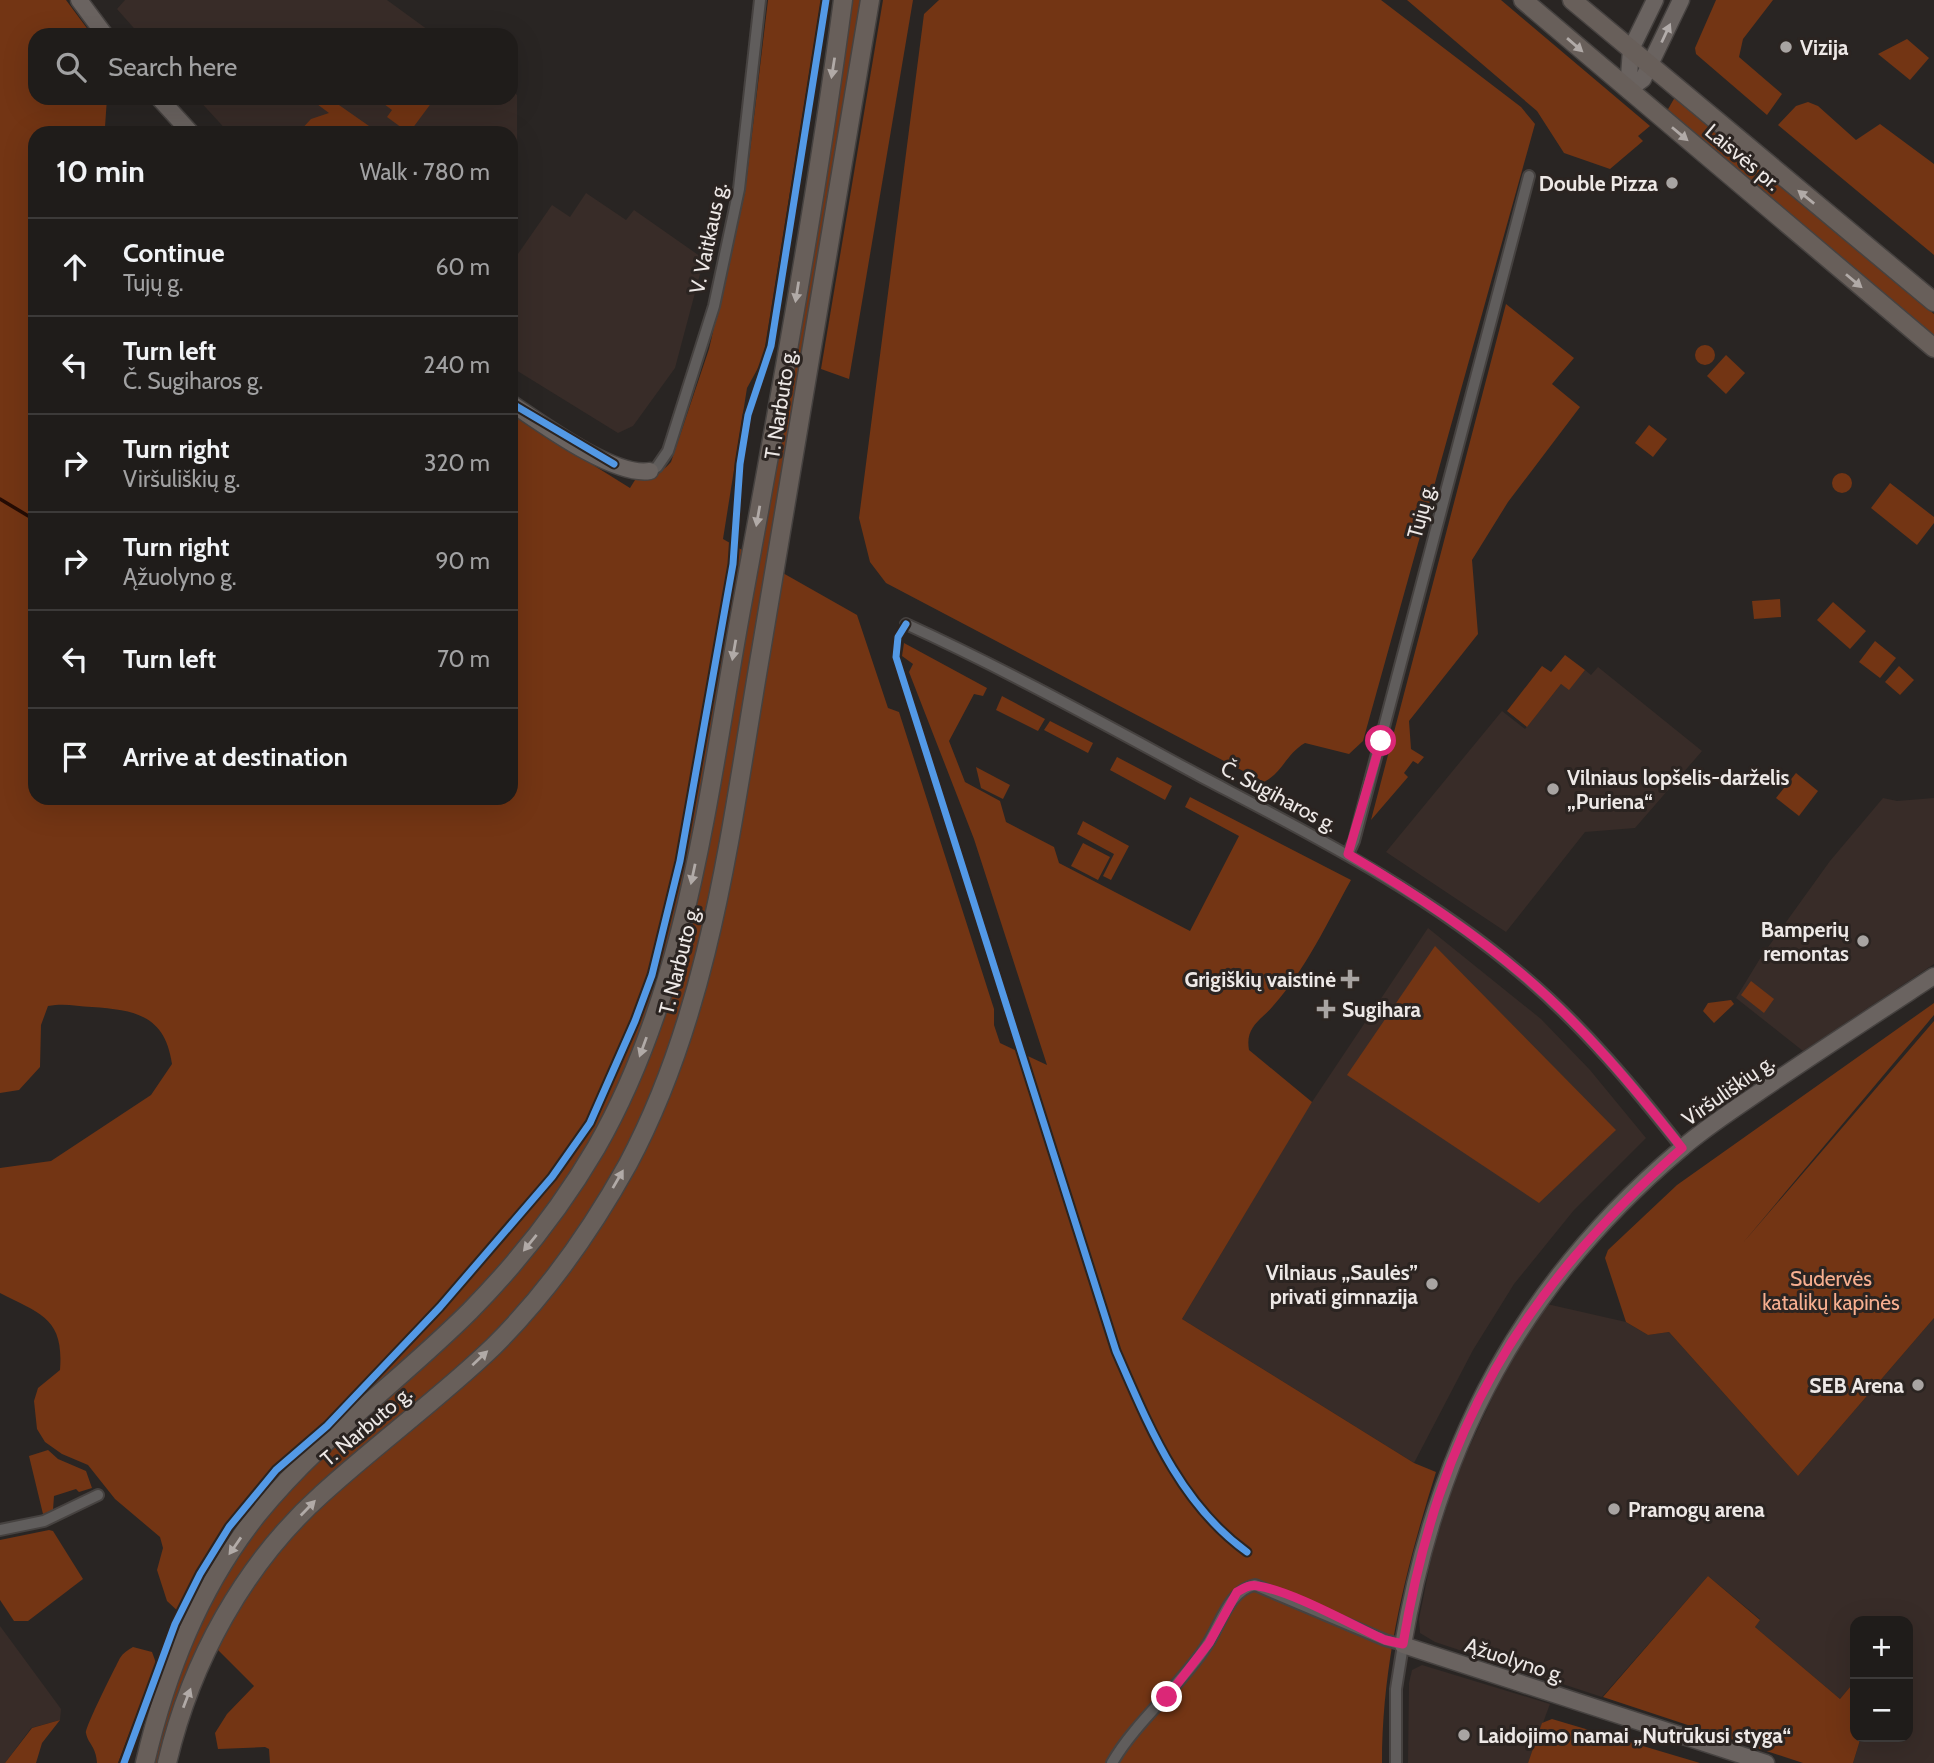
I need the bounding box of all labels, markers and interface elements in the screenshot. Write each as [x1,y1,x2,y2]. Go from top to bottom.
one-way arrow [1660,23,1672,43]
search box [28,28,518,105]
place label: Vizija [1800,35,1849,60]
one-way arrow [1566,37,1584,53]
marker: Vizija [1778,39,1794,55]
icon: search [52,48,90,86]
text: Search here [108,51,237,83]
one-way arrow [827,57,838,79]
street label: Laisvės pr. [1700,118,1786,196]
one-way arrow [1671,127,1689,142]
text: 10 min [56,153,145,190]
text: Walk · 780 m [360,158,490,186]
place label: Double Pizza [1539,171,1659,196]
marker: Double Pizza [1664,175,1680,191]
street label: V. Vaitkaus g. [684,180,732,296]
one-way arrow [1797,189,1815,204]
text: Continue [123,237,225,269]
icon: ahead [56,248,94,286]
text: 60 m [436,253,490,281]
text: Tujų g. [123,269,184,297]
one-way arrow [1846,273,1863,288]
one-way arrow [791,281,802,303]
text: Turn left [123,335,216,367]
icon: left [56,346,94,384]
street label: T. Narbuto g. [759,347,801,461]
text: 240 m [423,351,490,379]
text: Č. Sugiharos g. [123,367,263,395]
text: Turn right [123,433,229,465]
icon: right [56,444,94,482]
text: 320 m [424,449,490,477]
text: Viršuliškių g. [123,465,240,493]
street label: Tujų g. [1402,481,1441,541]
one-way arrow [752,505,763,527]
text: Turn right [123,531,229,563]
icon: right [56,542,94,580]
text: 90 m [436,547,490,575]
text: Ąžuolyno g. [123,563,237,591]
one-way arrow [728,639,739,661]
icon: left [56,640,94,678]
text: Turn left [123,643,216,675]
text: 70 m [437,645,490,673]
route start [1365,725,1396,756]
icon: arrive [56,738,94,776]
text: Arrive at destination [123,741,348,773]
street label: Č. Sugiharos g. [1217,755,1341,837]
place label: Vilniaus lopšelis-darželis „Puriena“ [1567,765,1790,814]
marker: Vilniaus lopšelis-darželis „Puriena“ [1545,781,1561,797]
one-way arrow [687,863,698,885]
street label: T. Narbuto g. [653,903,705,1017]
place label: Bamperių remontas [1761,917,1849,966]
marker: Bamperių remontas [1855,933,1871,949]
place label: Grigiškių vaistinė [1184,967,1336,992]
marker: Grigiškių vaistinė [1342,971,1358,987]
place label: Sugihara [1342,997,1422,1022]
marker: Sugihara [1316,999,1336,1019]
one-way arrow [637,1036,648,1057]
street label: Viršuliškių g. [1677,1049,1779,1131]
one-way arrow [612,1170,625,1189]
one-way arrow [523,1234,538,1252]
place label: Vilniaus „Saulės” privati gimnazija [1266,1260,1419,1309]
park label: Sudervės katalikų kapinės [1762,1266,1900,1315]
marker: Vilniaus „Saulės” privati gimnazija [1424,1276,1440,1292]
one-way arrow [471,1351,488,1367]
place label: SEB Arena [1809,1373,1905,1398]
marker: SEB Arena [1910,1377,1926,1393]
street label: T. Narbuto g. [315,1381,417,1471]
place label: Pramogų arena [1628,1497,1765,1522]
one-way arrow [300,1499,317,1516]
marker: Pramogų arena [1606,1501,1622,1517]
one-way arrow [228,1537,242,1555]
map controls [1850,1616,1913,1742]
button: + [1850,1616,1913,1679]
street label: Ąžuolyno g. [1462,1632,1568,1688]
button: − [1850,1679,1913,1742]
route end [1151,1681,1182,1712]
one-way arrow [182,1687,193,1708]
place label: Laidojimo namai „Nutrūkusi styga“ [1478,1723,1791,1748]
marker: Laidojimo namai „Nutrūkusi styga“ [1456,1727,1472,1743]

